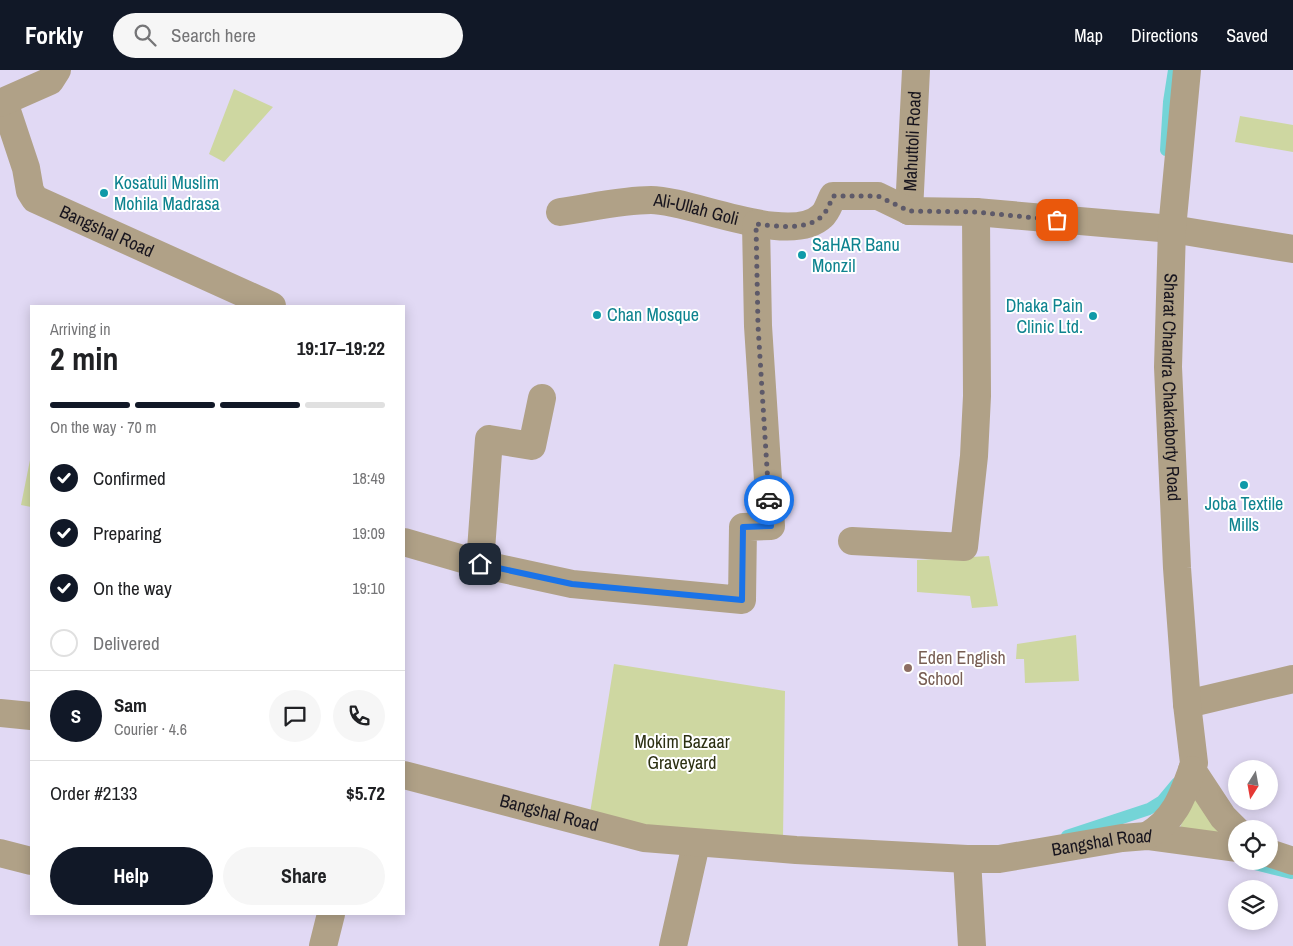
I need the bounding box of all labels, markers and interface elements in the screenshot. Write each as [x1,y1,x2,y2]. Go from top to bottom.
search box [113,13,463,58]
text: Forkly [25,19,83,51]
icon: search [131,21,159,49]
text: Search here [171,22,256,48]
text: Map [1074,23,1103,48]
text: Directions [1131,23,1198,48]
text: Saved [1226,23,1268,48]
street label: Mahuttoli Road [897,90,927,192]
place label: Kosatuli Muslim Mohila Madrasa [114,170,220,216]
marker: Kosatuli Muslim Mohila Madrasa [98,187,110,199]
street label: Ali-Ullah Goli [651,187,741,231]
street label: Bangshal Road [56,199,158,263]
pin [1036,199,1078,241]
icon: bag [1043,206,1071,234]
place label: SaHAR Banu Monzil [812,232,900,278]
marker: SaHAR Banu Monzil [796,249,808,261]
street label: Sharat Chandra Chakraborty Road [1156,273,1187,502]
place label: Dhaka Pain Clinic Ltd. [1006,293,1083,339]
place label: Chan Mosque [607,302,699,327]
marker: Chan Mosque [591,309,603,321]
marker: Dhaka Pain Clinic Ltd. [1087,310,1099,322]
text: Arriving in [50,318,111,340]
text: 19:17–19:22 [297,335,385,361]
text: 2 min [50,337,119,380]
text: On the way · 70 m [50,416,156,438]
icon: check [50,464,78,492]
text: Confirmed [93,465,166,491]
text: 18:49 [352,467,385,489]
courier [744,475,794,525]
marker: Joba Textile Mills [1238,479,1250,491]
icon: car [755,486,783,514]
place label: Joba Textile Mills [1205,491,1283,537]
icon: check [50,519,78,547]
text: Preparing [93,520,161,546]
text: 19:09 [352,522,385,544]
pin [459,543,501,585]
icon: home [466,550,494,578]
icon: check [50,574,78,602]
text: On the way [93,575,172,601]
text: 19:10 [352,577,385,599]
text: Delivered [93,630,160,656]
place label: Eden English School [918,645,1006,691]
marker: Eden English School [902,662,914,674]
button: chat [269,690,321,742]
button: phone [333,690,385,742]
text: Sam [114,692,147,718]
text: S [71,703,81,729]
text: Courier · 4.6 [114,718,187,740]
park label: Mokim Bazaar Graveyard [634,729,730,775]
north arrow [1228,760,1278,810]
map controls [1228,760,1278,930]
text: Order #2133 [50,780,137,806]
text: $5.72 [346,780,385,806]
street label: Bangshal Road [497,788,601,838]
button: locate [1228,820,1278,870]
street label: Bangshal Road [1050,823,1154,862]
button: Help [50,847,213,905]
button: Share [223,847,385,905]
button: layers [1228,880,1278,930]

